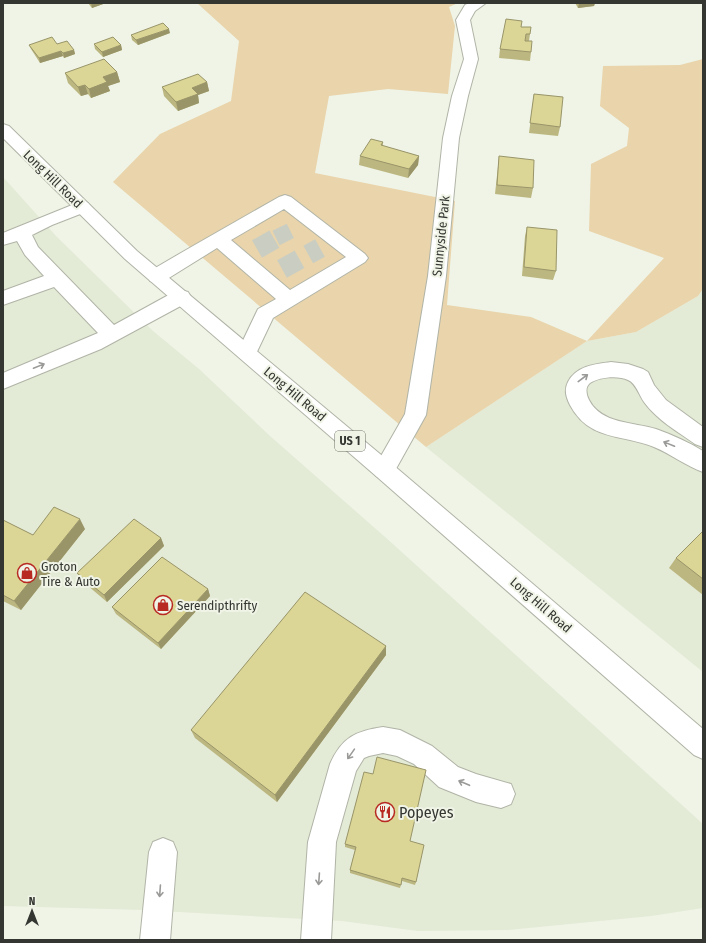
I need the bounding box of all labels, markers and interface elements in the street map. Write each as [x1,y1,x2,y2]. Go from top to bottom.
street label: Long Hill Road [20,147,86,211]
street label: Sunnyside Park [429,194,453,277]
one-way arrow [33,362,45,370]
street label: Long Hill Road [261,364,329,424]
one-way arrow [578,374,588,383]
road number: US 1 [335,431,365,451]
one-way arrow [663,440,675,447]
place label: Groton Tire & Auto [41,559,100,589]
shop icon: Groton Tire & Auto [16,562,38,584]
street label: Long Hill Road [507,574,575,636]
shop icon: Serendipthrifty [152,594,174,616]
place label: Serendipthrifty [177,598,258,613]
one-way arrow [347,749,355,760]
one-way arrow [458,779,470,786]
restaurant icon: Popeyes [374,801,396,823]
place label: Popeyes [399,803,454,822]
one-way arrow [316,872,323,885]
one-way arrow [156,884,163,897]
north arrow [12,891,52,931]
text: N [29,895,35,908]

